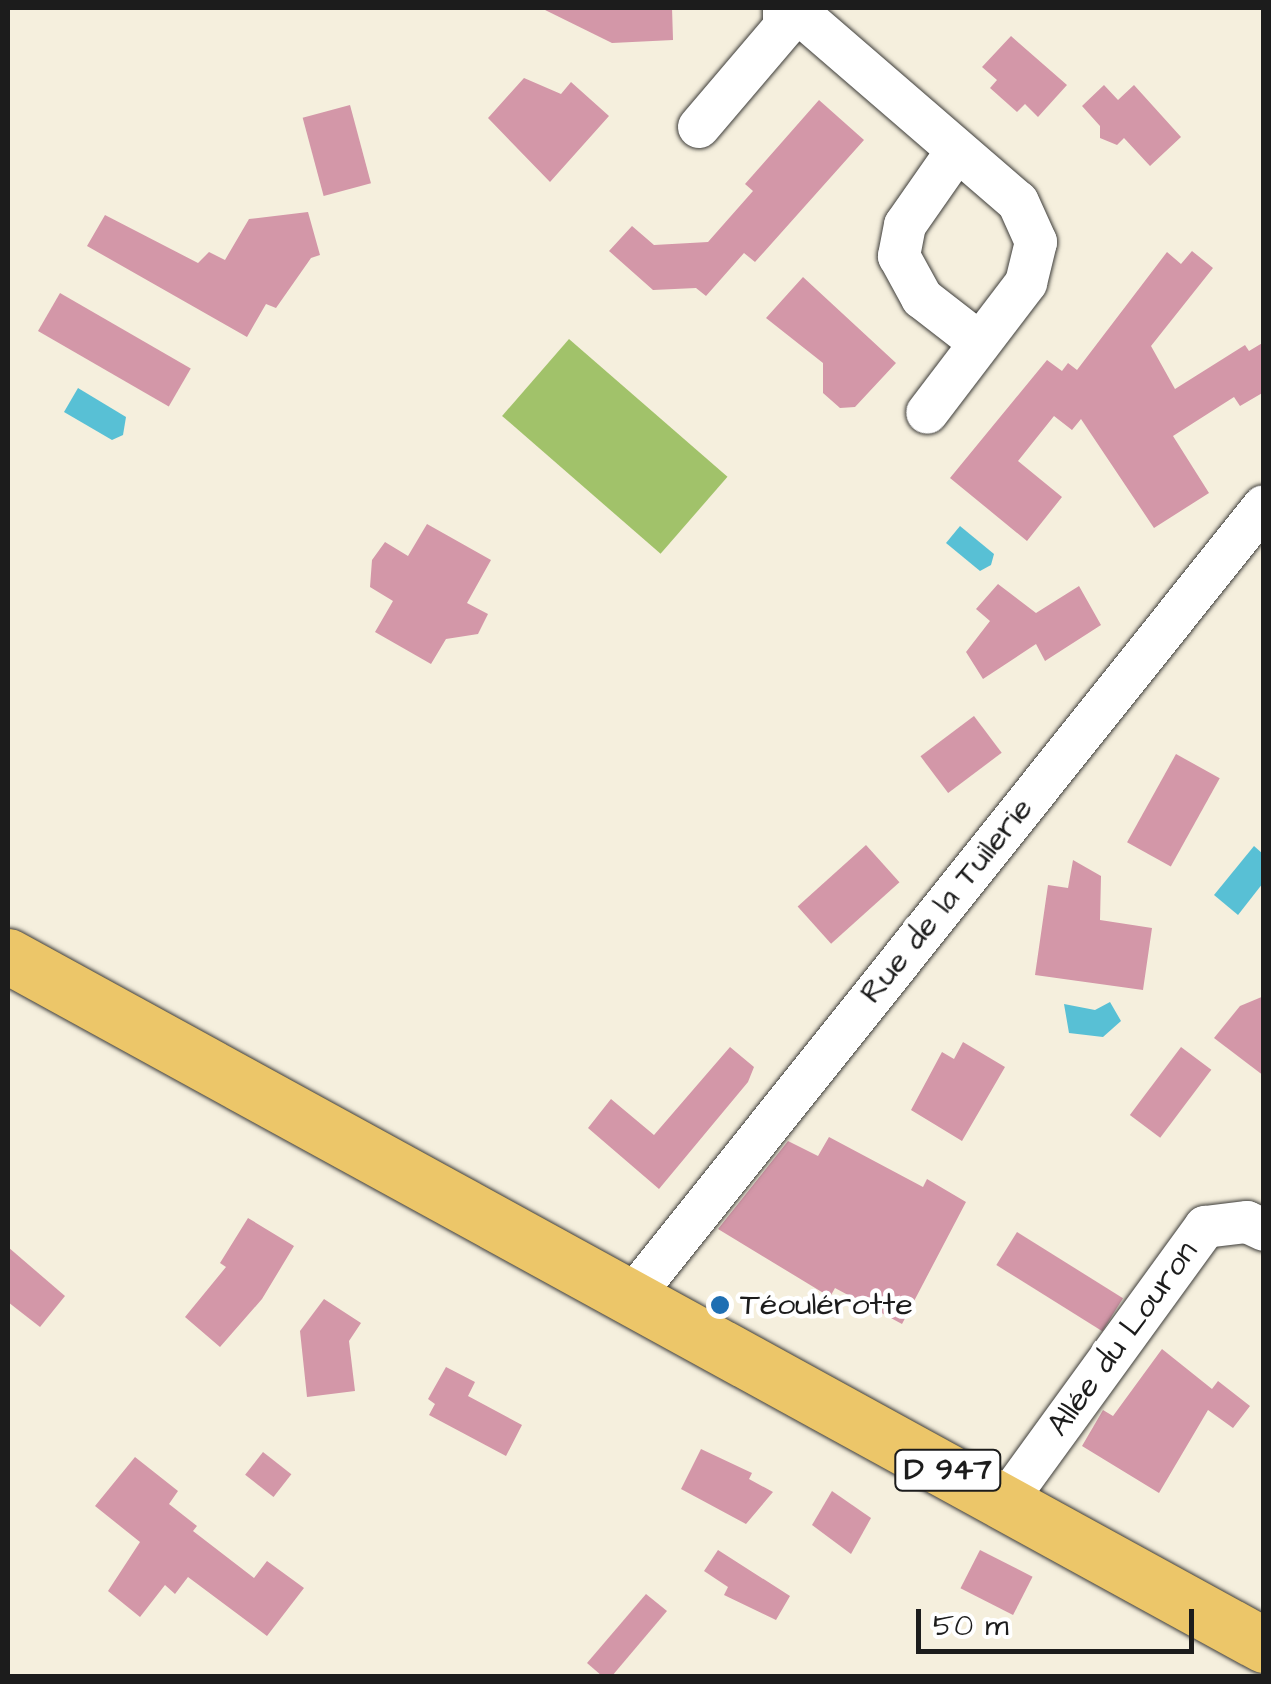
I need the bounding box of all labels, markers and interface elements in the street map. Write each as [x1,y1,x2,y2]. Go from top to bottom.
street label: Rue de la Tuilerie [852,791,1042,1011]
street label: Allée du Louron [1039,1234,1207,1444]
place label: Téoulérotte [740,1286,913,1324]
marker: Téoulérotte [709,1294,731,1316]
road number: D 947 [893,1445,1003,1495]
scale bar [921,1589,1198,1651]
text: 50 m [933,1605,1009,1647]

